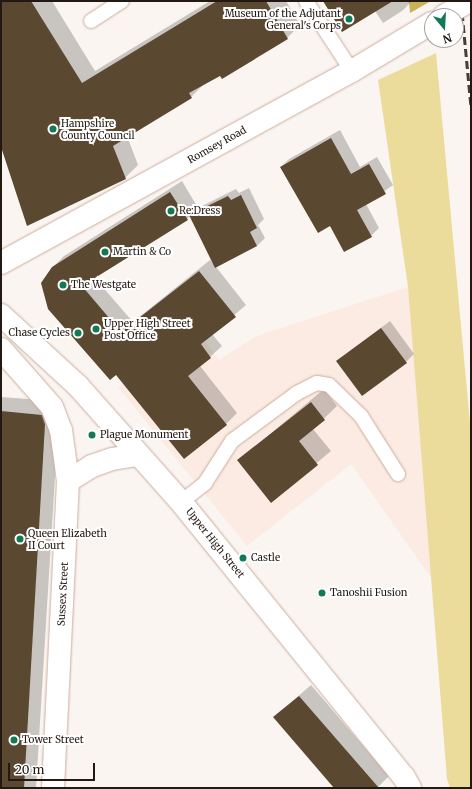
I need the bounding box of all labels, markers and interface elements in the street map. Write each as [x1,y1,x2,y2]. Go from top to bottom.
place label: Museum of the Adjutant General's Corps [225,7,341,30]
north arrow [424,8,464,48]
marker: Museum of the Adjutant General's Corps [344,14,354,24]
text: N [441,30,454,46]
place label: Hampshire County Council [61,117,135,140]
marker: Hampshire County Council [48,124,58,134]
street label: Romsey Road [186,124,248,166]
place label: Re:Dress [179,205,220,217]
marker: Re:Dress [166,206,176,216]
place label: Martin & Co [113,246,171,258]
marker: Martin & Co [100,247,110,257]
place label: The Westgate [71,279,136,291]
marker: The Westgate [58,280,68,290]
place label: Upper High Street Post Office [104,317,191,340]
marker: Upper High Street Post Office [91,324,101,334]
place label: Chase Cycles [9,327,70,339]
marker: Chase Cycles [73,328,83,338]
place label: Plague Monument [100,429,188,441]
marker: Plague Monument [87,430,97,440]
street label: Upper High Street [183,506,247,580]
place label: Queen Elizabeth II Court [28,527,107,550]
marker: Queen Elizabeth II Court [15,534,25,544]
place label: Castle [251,552,280,564]
marker: Castle [238,553,248,563]
street label: Sussex Street [55,562,71,626]
place label: Tanoshii Fusion [330,587,407,599]
marker: Tanoshii Fusion [317,588,327,598]
place label: Tower Street [22,734,84,746]
marker: Tower Street [9,735,19,745]
scale bar [10,755,97,781]
text: 20 m [15,762,44,777]

